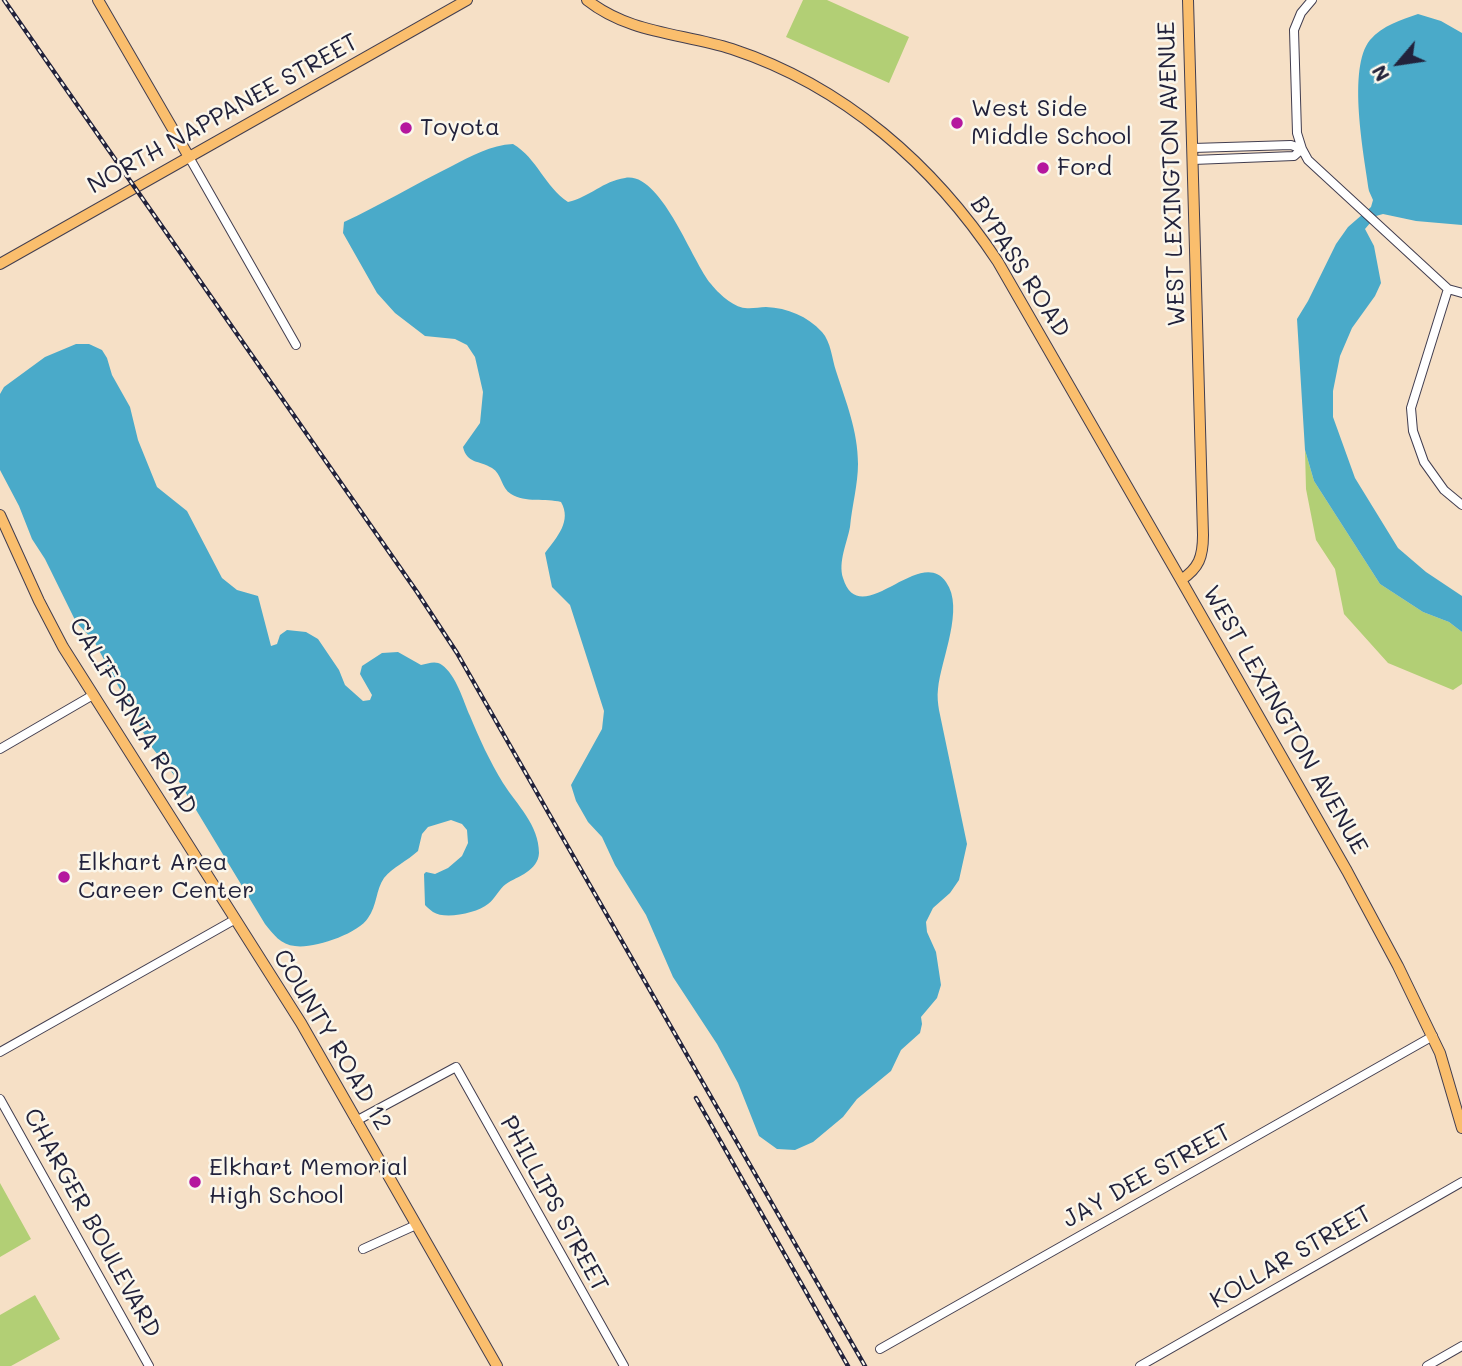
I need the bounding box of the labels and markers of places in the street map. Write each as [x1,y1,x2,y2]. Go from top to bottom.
place label: West Side Middle School [971,95,1132,151]
place label: Toyota [420,114,500,142]
marker: West Side Middle School [949,115,965,131]
marker: Toyota [398,120,414,136]
place label: Ford [1057,154,1112,182]
marker: Ford [1035,160,1051,176]
place label: Elkhart Area Career Center [78,849,254,905]
marker: Elkhart Area Career Center [56,869,72,885]
place label: Elkhart Memorial High School [209,1154,408,1210]
marker: Elkhart Memorial High School [187,1174,203,1190]

